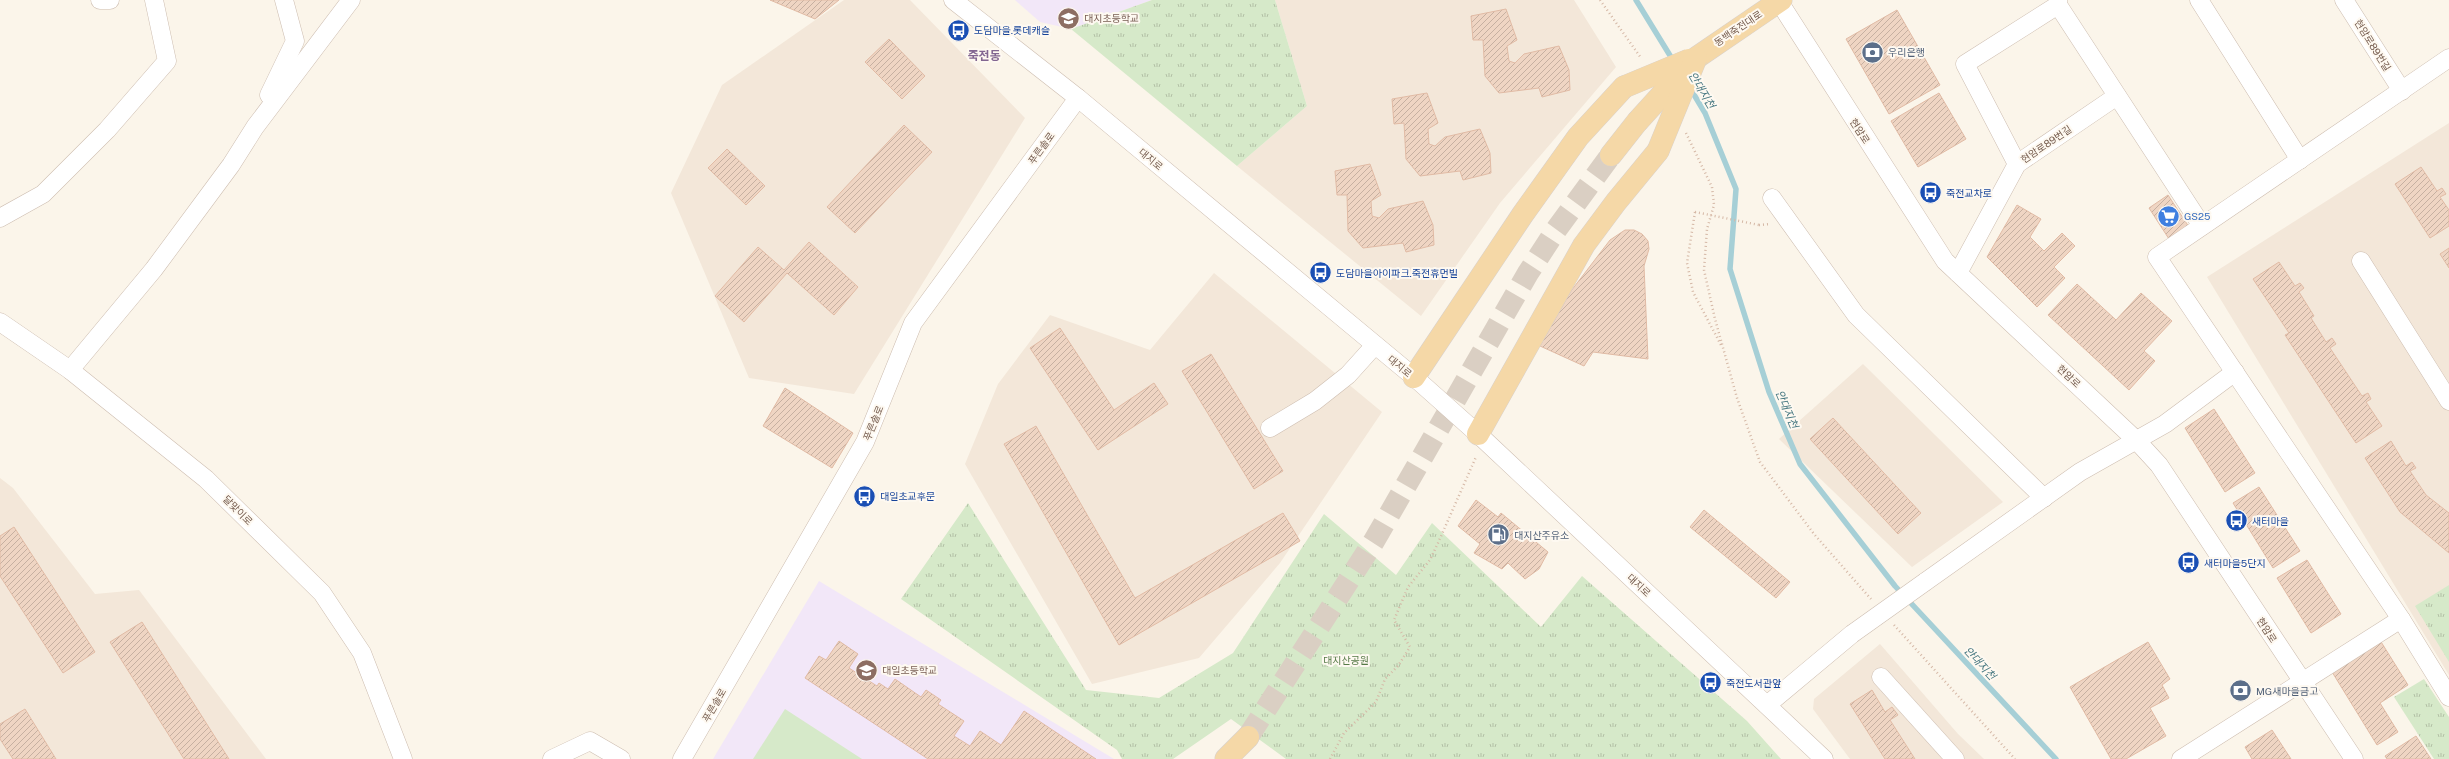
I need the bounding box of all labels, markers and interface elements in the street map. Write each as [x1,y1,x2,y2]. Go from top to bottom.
school or university icon: 대지초등학교 [1056,5,1082,31]
street label: 동백죽전대로 [1712,8,1764,48]
place label: 대지초등학교 [1084,12,1139,24]
bus stop icon: 도담마을.롯데캐슬 [946,17,972,43]
street label: 현암로89번길 [2352,17,2394,73]
place label: 도담마을.롯데캐슬 [974,24,1050,36]
bank icon: 우리은행 [1860,39,1886,65]
place label: 우리은행 [1888,46,1925,58]
district label: 죽전동 [967,49,1001,63]
water label: 안대지천 [1686,70,1719,112]
street label: 현암로 [1847,116,1873,146]
street label: 현암로89번길 [2018,123,2074,165]
street label: 푸른솔로 [1025,130,1057,166]
street label: 대지로 [1137,146,1165,172]
bus stop icon: 죽전교차로 [1917,180,1943,206]
place label: 죽전교차로 [1946,187,1992,199]
supermarket icon: GS25 [2155,203,2181,229]
place label: GS25 [2184,210,2210,222]
bus stop icon: 도담마을아이파크.죽전휴먼빌 [1308,260,1334,286]
place label: 도담마을아이파크.죽전휴먼빌 [1336,267,1458,279]
street label: 대지로 [1386,353,1414,379]
street label: 현암로 [2055,362,2083,390]
water label: 안대지천 [1774,388,1801,432]
street label: 푸른솔로 [861,404,885,442]
bus stop icon: 대일초교후문 [852,483,878,509]
place label: 대일초교후문 [880,490,935,502]
street label: 달맞이로 [221,493,255,527]
bus stop icon: 새터마을 [2223,508,2249,534]
place label: 새터마을 [2252,515,2289,527]
fuel station icon: 대지산주유소 [1485,522,1511,548]
place label: 대지산주유소 [1514,529,1569,541]
bus stop icon: 새터마을5단지 [2176,550,2202,576]
place label: 새터마을5단지 [2204,557,2266,569]
street label: 대지로 [1625,571,1653,599]
street label: 현암로 [2254,615,2280,645]
water label: 안대지천 [1962,644,1999,683]
park label: 대지산공원 [1323,654,1369,666]
school or university icon: 대일초등학교 [853,657,879,683]
place label: 대일초등학교 [882,664,937,676]
bus stop icon: 죽전도서관앞 [1698,670,1724,696]
place label: 죽전도서관앞 [1726,677,1781,689]
bank icon: MG새마을금고 [2228,678,2254,704]
place label: MG새마을금고 [2256,685,2318,697]
street label: 푸른솔로 [700,686,728,724]

